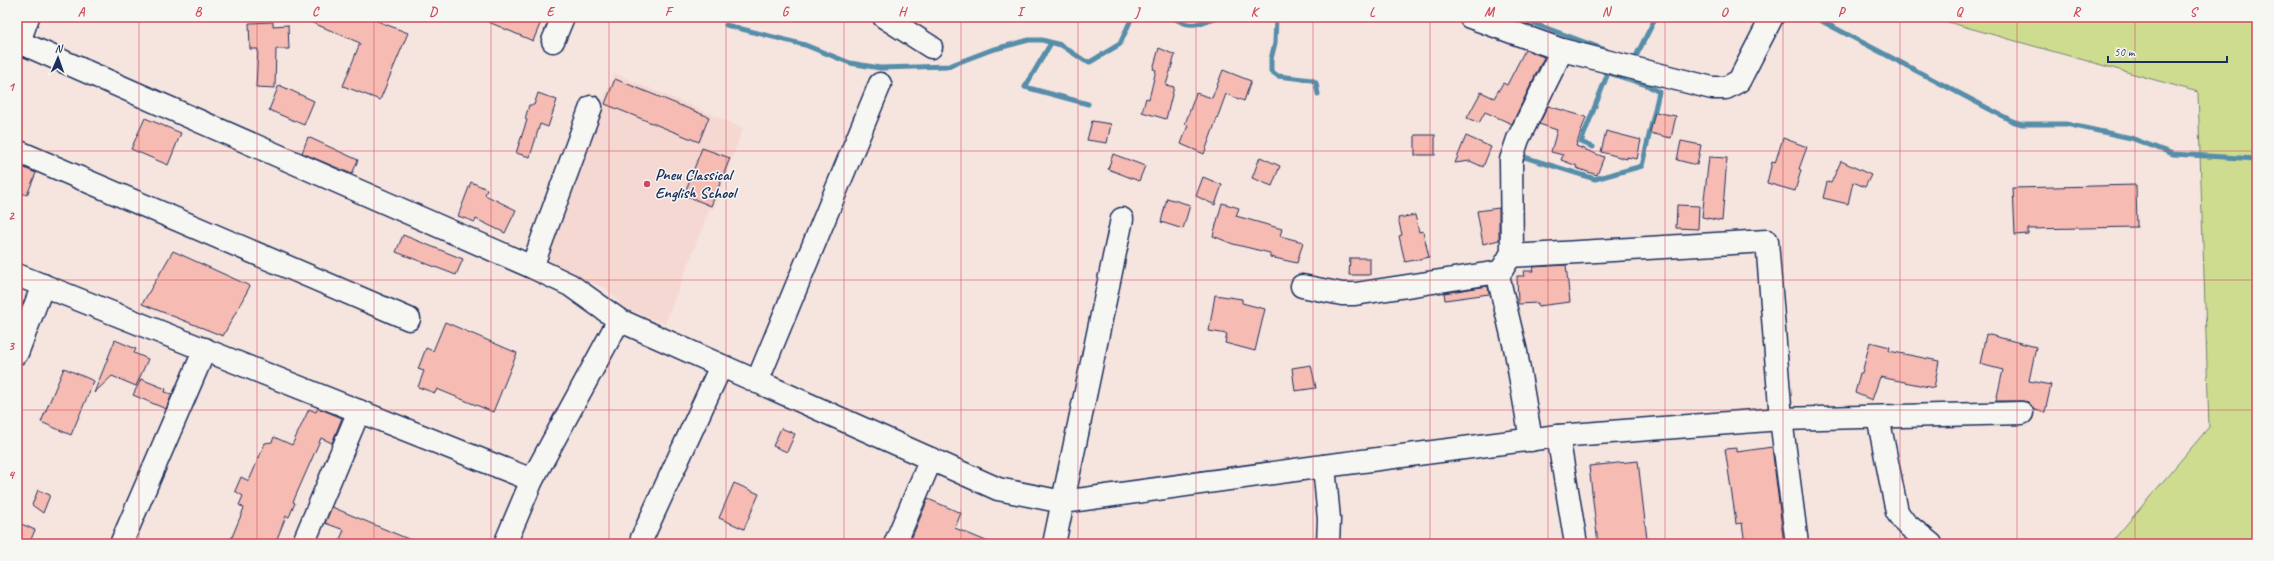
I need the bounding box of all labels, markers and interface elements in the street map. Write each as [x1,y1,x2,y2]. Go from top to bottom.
text: A [78,4,86,20]
text: B [195,4,203,20]
text: C [312,4,320,20]
text: D [429,4,438,20]
text: E [547,4,556,20]
text: F [665,4,674,20]
text: G [782,4,790,20]
text: H [898,4,908,20]
text: I [1017,4,1026,20]
text: J [1134,4,1141,20]
text: K [1251,4,1261,20]
text: L [1369,4,1376,20]
text: M [1484,4,1495,20]
text: N [1602,4,1613,20]
text: O [1721,4,1730,20]
text: P [1838,4,1847,20]
text: Q [1956,4,1964,20]
text: R [2072,4,2081,20]
text: S [2190,4,2200,20]
north arrow [38,38,78,78]
scale bar [2108,38,2227,64]
text: N [55,41,64,55]
text: 50 m [2114,44,2136,60]
text: 1 [8,79,16,95]
place label: Pneu Classical English School [655,165,739,203]
marker: Pneu Classical English School [642,179,652,189]
text: 2 [8,208,15,224]
text: 3 [8,338,15,354]
text: 4 [8,467,16,483]

